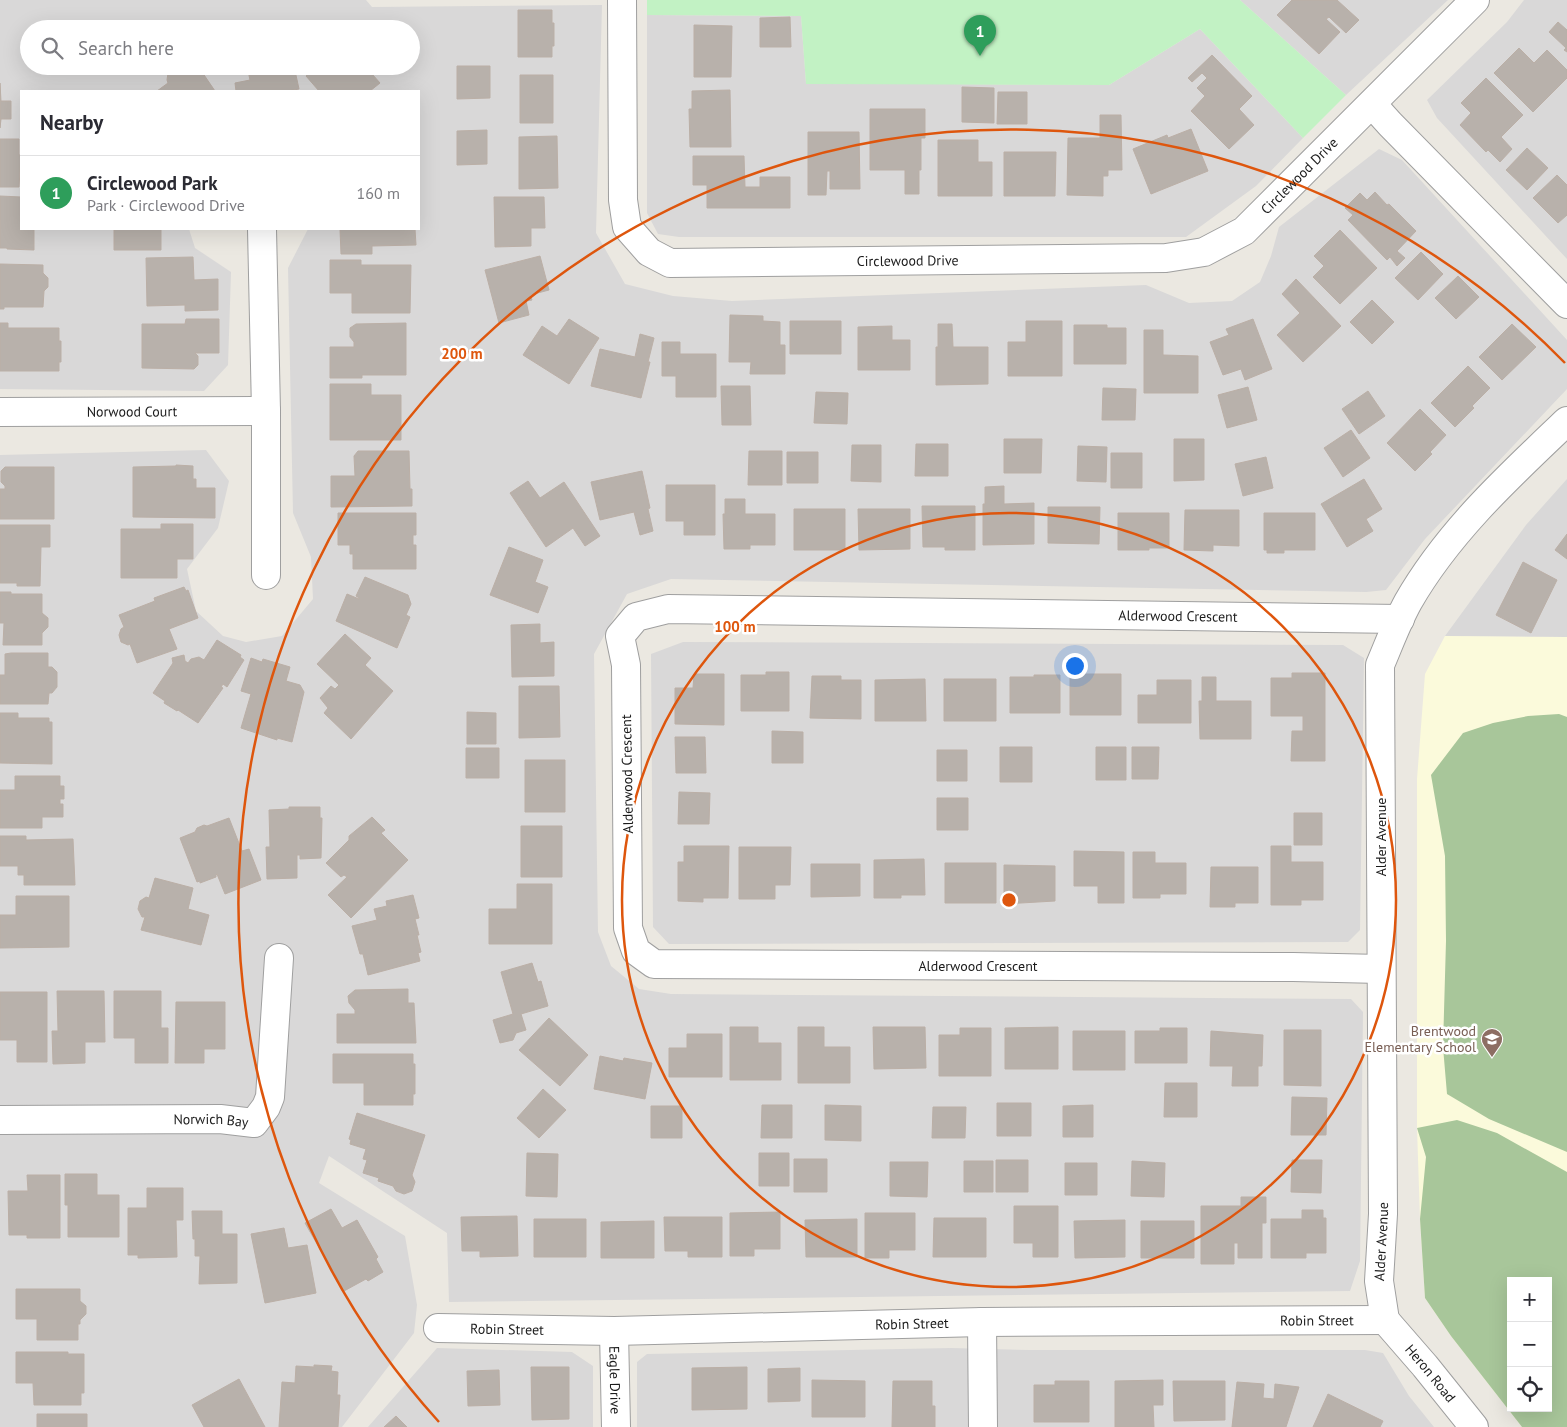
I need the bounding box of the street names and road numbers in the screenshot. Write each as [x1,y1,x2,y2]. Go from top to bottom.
street label: Circlewood Drive [1257,133,1342,218]
street label: Circlewood Drive [857,251,959,270]
street label: Norwood Court [87,402,178,421]
street label: Alderwood Crescent [1118,606,1238,626]
street label: Alderwood Crescent [617,714,637,834]
street label: Alder Avenue [1372,798,1390,876]
street label: Alderwood Crescent [918,957,1038,975]
street label: Norwich Bay [173,1110,250,1131]
street label: Alder Avenue [1370,1202,1392,1281]
street label: Robin Street [1280,1311,1354,1330]
street label: Robin Street [875,1314,949,1334]
street label: Robin Street [470,1320,544,1339]
street label: Heron Road [1401,1341,1460,1406]
street label: Eagle Drive [605,1346,625,1414]

